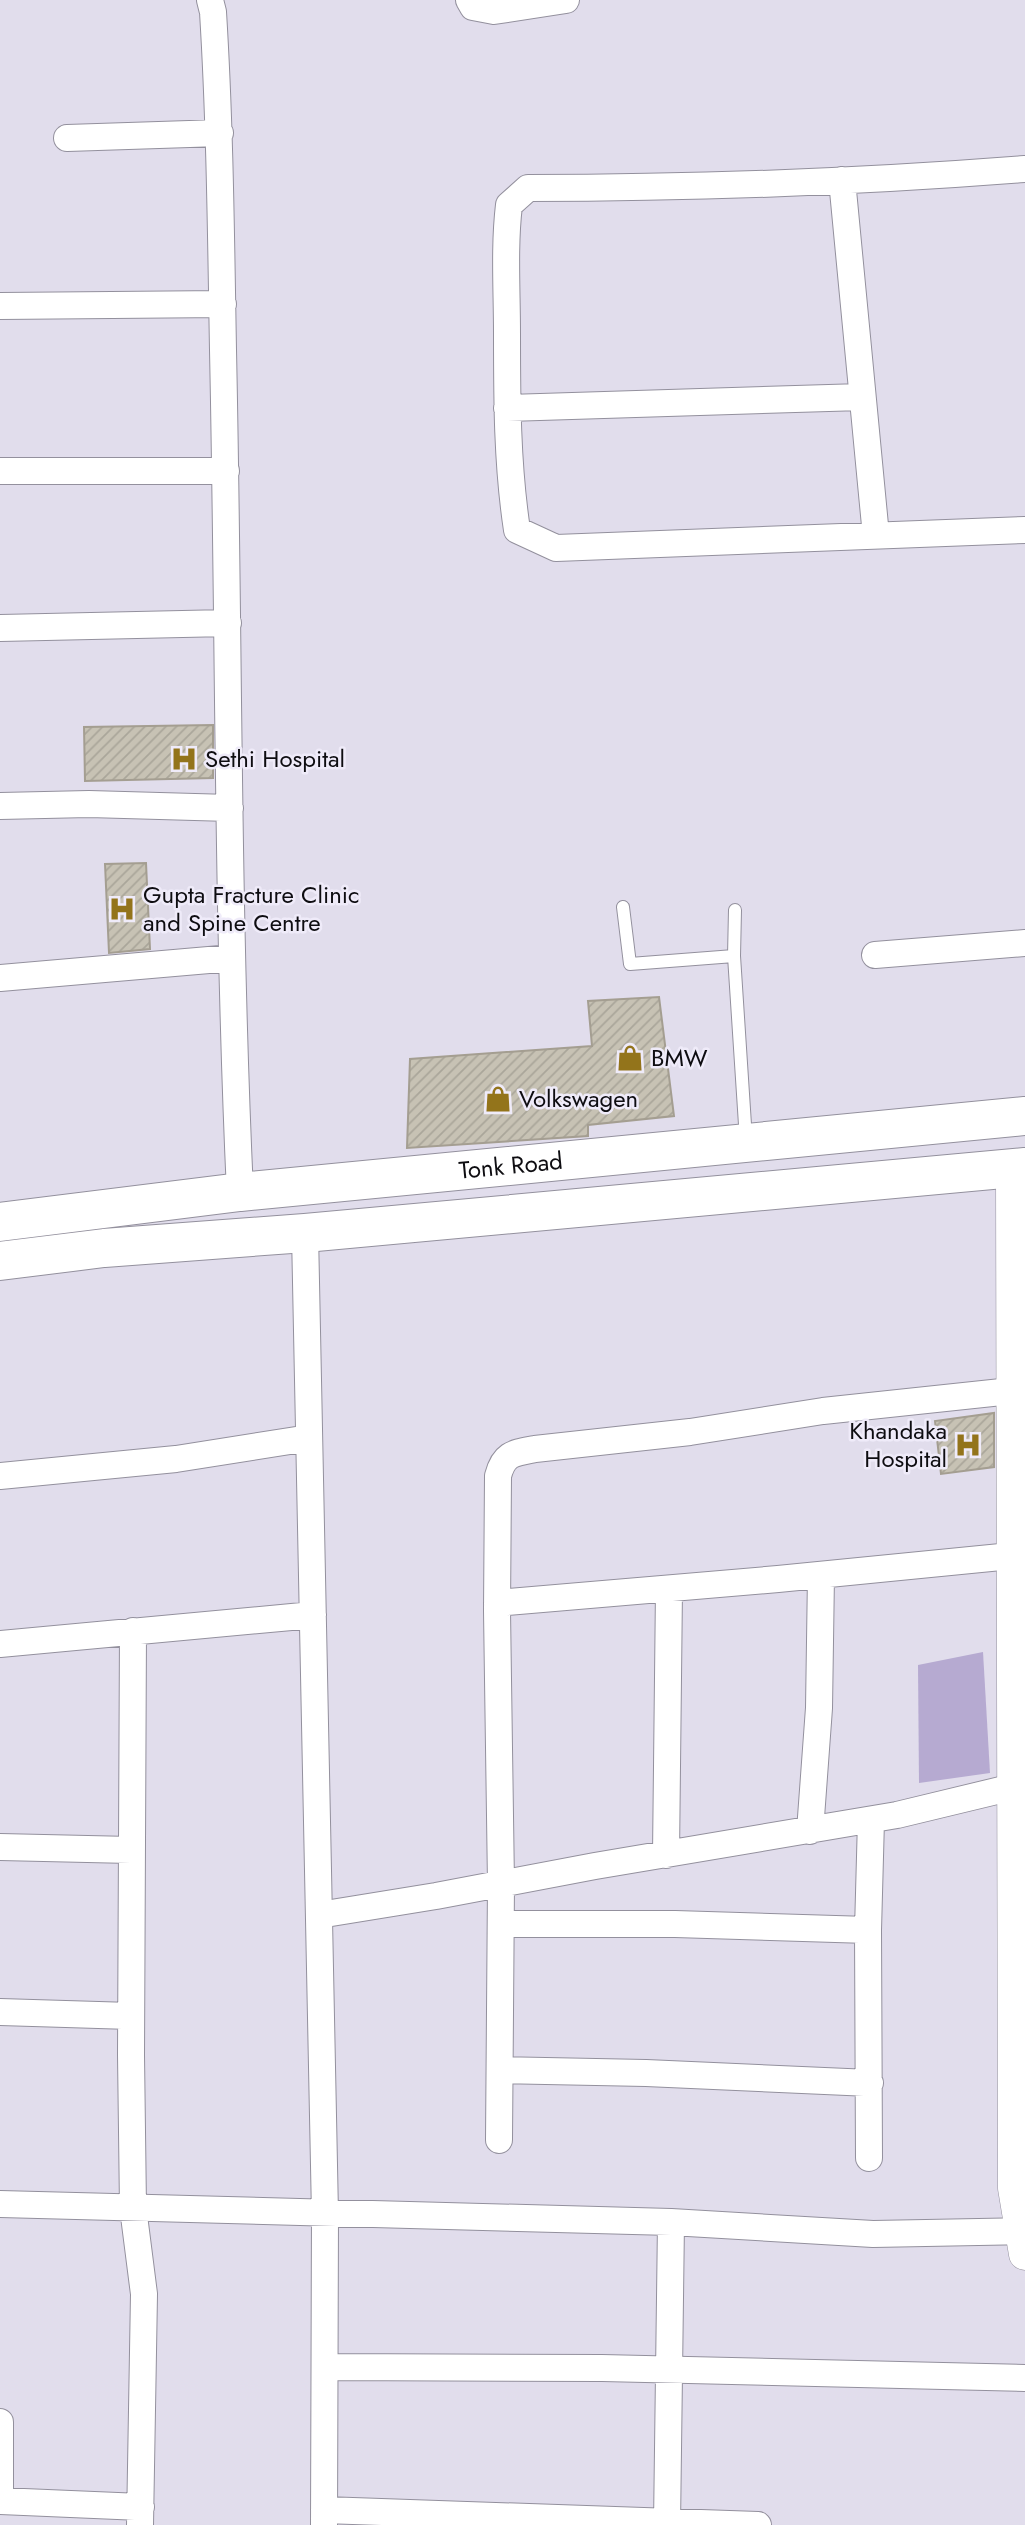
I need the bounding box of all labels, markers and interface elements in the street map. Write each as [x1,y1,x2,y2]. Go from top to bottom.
place label: Sethi Hospital [205,741,345,776]
hospital icon: Sethi Hospital [169,744,199,774]
place label: Gupta Fracture Clinic and Spine Centre [143,877,359,940]
hospital icon: Gupta Fracture Clinic and Spine Centre [107,894,137,924]
place label: BMW [651,1040,708,1075]
shop icon: BMW [615,1043,645,1073]
place label: Volkswagen [519,1081,638,1116]
shop icon: Volkswagen [483,1084,513,1114]
street label: Tonk Road [457,1143,564,1188]
place label: Khandaka Hospital [849,1413,947,1476]
hospital icon: Khandaka Hospital [953,1430,983,1460]

